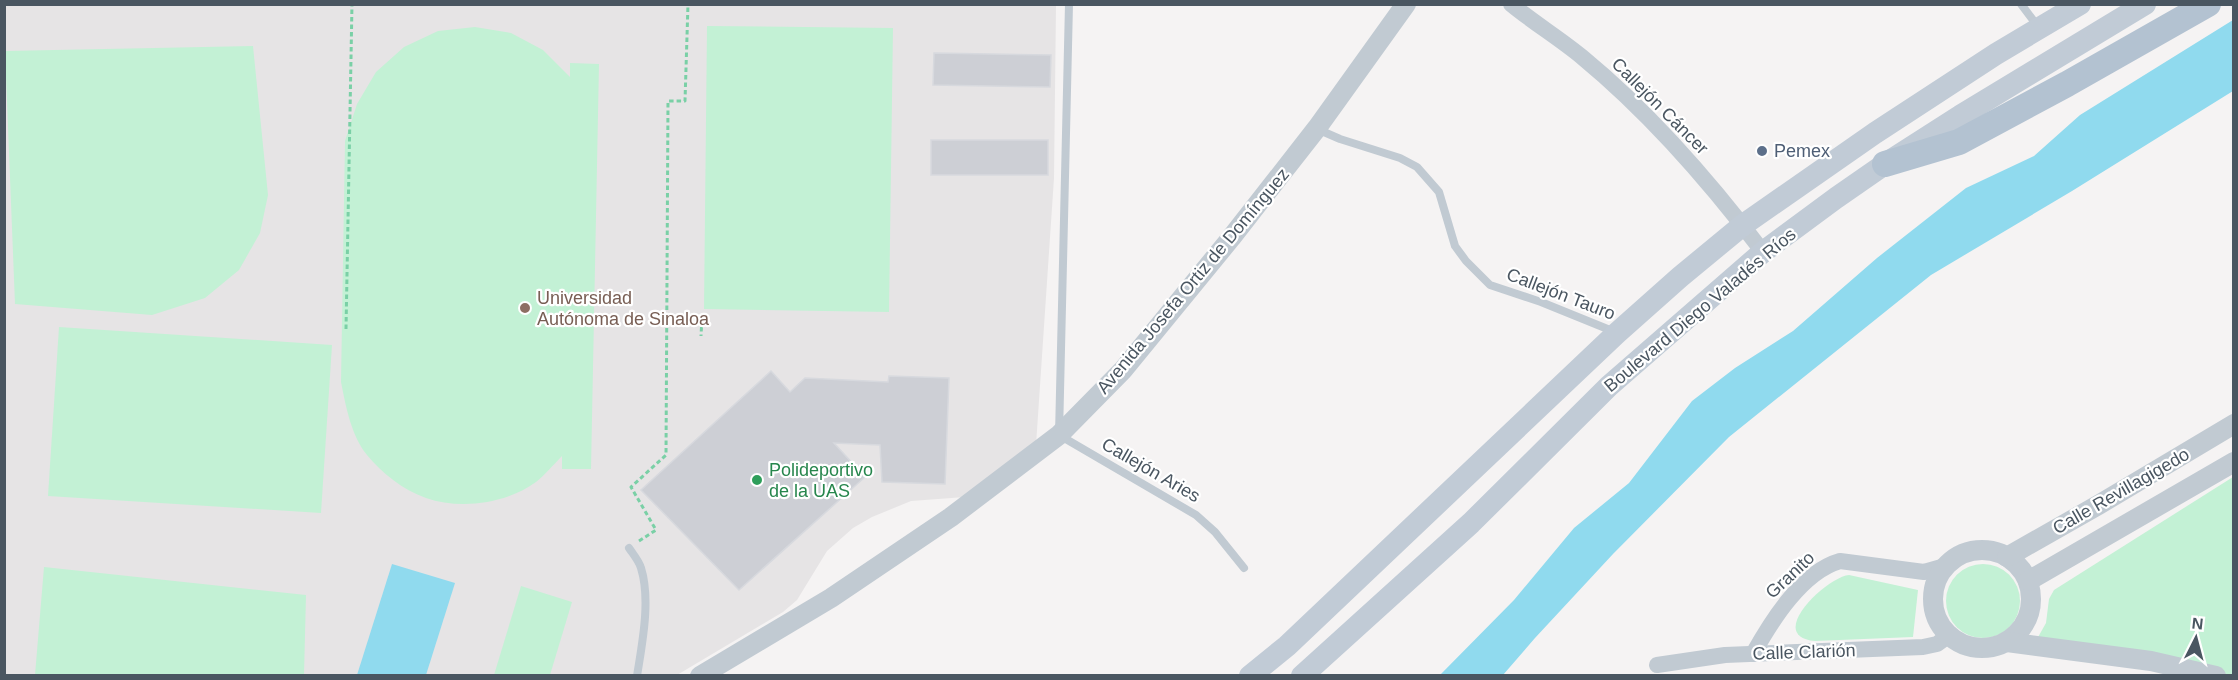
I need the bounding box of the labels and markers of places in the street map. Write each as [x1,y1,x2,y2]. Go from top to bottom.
place label: Pemex [1774,141,1830,161]
marker: Pemex [1755,144,1769,158]
place label: Universidad Autónoma de Sinaloa [537,288,710,329]
marker: Universidad Autónoma de Sinaloa [518,301,532,315]
place label: Polideportivo de la UAS [769,460,873,501]
marker: Polideportivo de la UAS [750,473,764,487]

